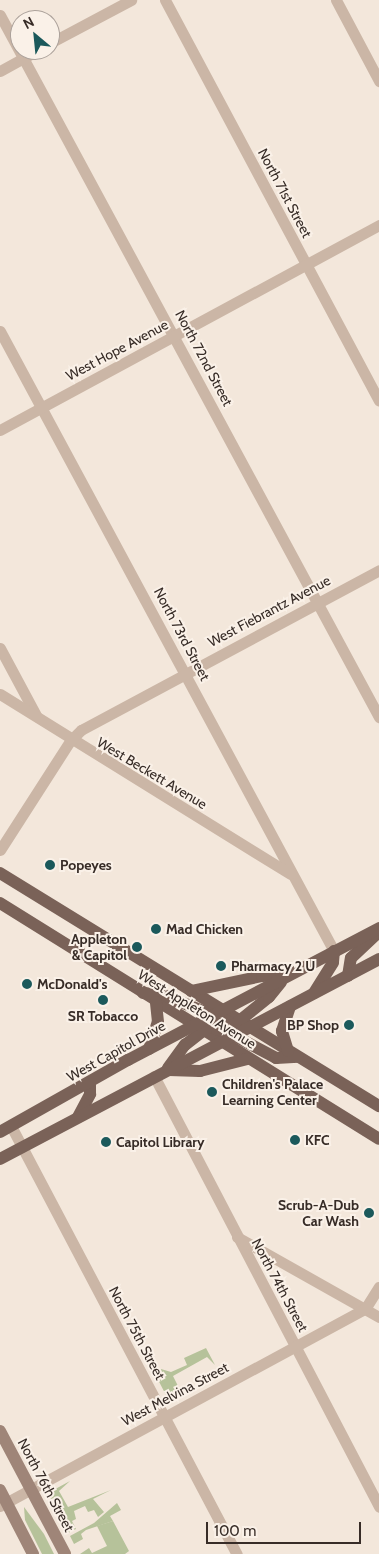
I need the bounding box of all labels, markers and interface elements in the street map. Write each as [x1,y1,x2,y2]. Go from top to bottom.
north arrow [10,10,60,60]
text: N [20,12,37,33]
street label: North 71st Street [254,146,316,240]
street label: North 72nd Street [172,307,236,409]
street label: West Hope Avenue [63,316,171,384]
street label: West Fiebrantz Avenue [205,572,333,650]
street label: North 73rd Street [150,585,214,683]
street label: West Beckett Avenue [94,733,210,813]
place label: Popeyes [60,857,112,873]
marker: Popeyes [44,859,56,871]
place label: Mad Chicken [166,921,243,937]
marker: Mad Chicken [150,923,162,935]
place label: Appleton & Capitol [71,931,127,964]
marker: Appleton & Capitol [131,941,143,953]
place label: Pharmacy 2 U [231,958,315,974]
marker: Pharmacy 2 U [215,960,227,972]
street label: West Appleton Avenue [135,966,259,1052]
place label: McDonald's [37,976,107,992]
marker: McDonald's [21,978,33,990]
marker: SR Tobacco [97,994,109,1006]
place label: SR Tobacco [68,1008,138,1024]
street label: West Capitol Drive [64,1017,168,1085]
place label: BP Shop [287,1017,339,1033]
marker: BP Shop [343,1019,355,1031]
place label: Children's Palace Learning Center [222,1076,323,1108]
marker: Children's Palace Learning Center [206,1086,218,1098]
place label: KFC [305,1132,330,1148]
place label: Capitol Library [116,1134,204,1150]
marker: KFC [289,1134,301,1146]
marker: Capitol Library [100,1136,112,1148]
place label: Scrub-A-Dub Car Wash [278,1197,359,1230]
marker: Scrub-A-Dub Car Wash [363,1207,375,1219]
street label: North 74th Street [248,1235,312,1335]
street label: North 75th Street [105,1283,169,1383]
street label: West Melvina Street [119,1359,231,1429]
street label: North 76th Street [14,1435,78,1535]
scale bar [209,1512,364,1544]
text: 100 m [214,1522,256,1540]

